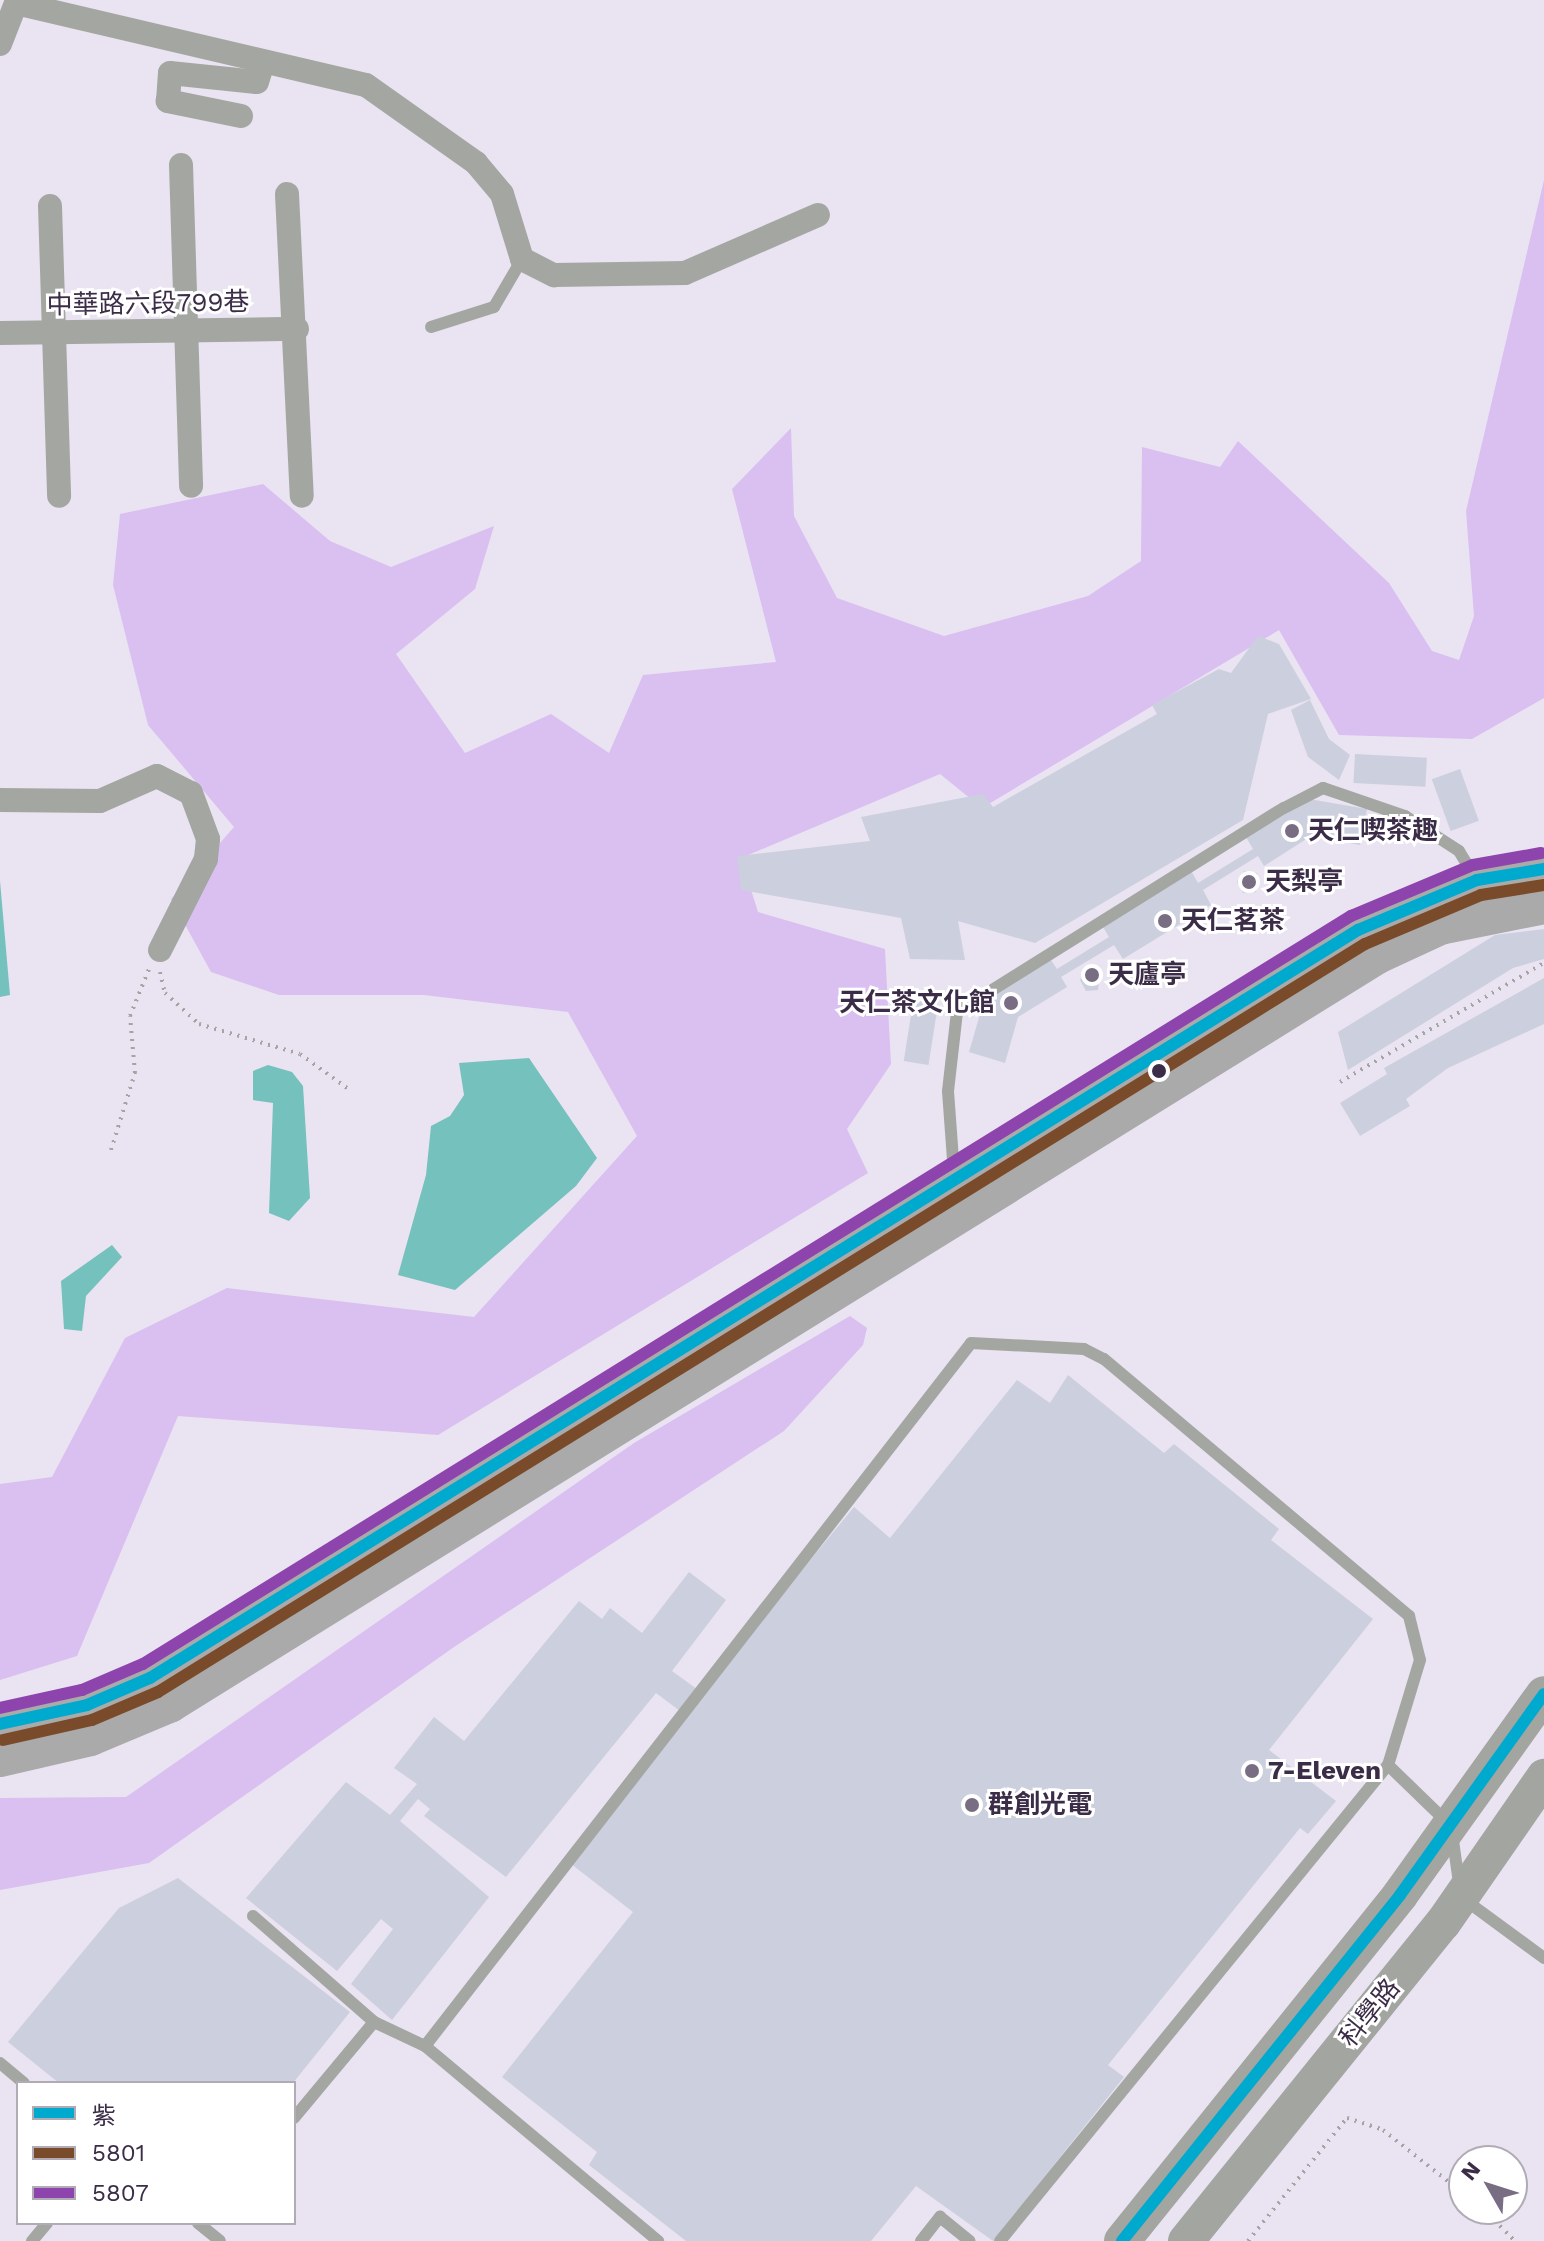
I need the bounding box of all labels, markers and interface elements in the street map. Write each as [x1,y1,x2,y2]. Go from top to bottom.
street label: 中華路六段799巷 [46,287,250,321]
place label: 天仁喫茶趣 [1308,815,1438,847]
marker: 天仁喫茶趣 [1283,822,1301,840]
place label: 天梨亭 [1265,866,1343,898]
marker: 天梨亭 [1240,873,1258,891]
place label: 天仁茗茶 [1181,905,1285,937]
marker: 天仁茗茶 [1156,912,1174,930]
place label: 天廬亭 [1108,959,1186,991]
marker: 天廬亭 [1083,966,1101,984]
place label: 天仁茶文化館 [839,987,995,1019]
marker: 天仁茶文化館 [1002,994,1020,1012]
unlabelled marker [1151,1063,1167,1079]
place label: 7-Eleven [1268,1755,1381,1787]
marker: 7-Eleven [1243,1762,1261,1780]
place label: 群創光電 [988,1789,1092,1821]
marker: 群創光電 [963,1796,981,1814]
street label: 科學路 [1333,1973,1407,2053]
legend [16,2081,296,2225]
text: 紫 [92,2102,116,2130]
text: 5801 [92,2139,145,2167]
north arrow [1448,2145,1528,2225]
text: N [1456,2157,1485,2185]
text: 5807 [92,2179,149,2207]

